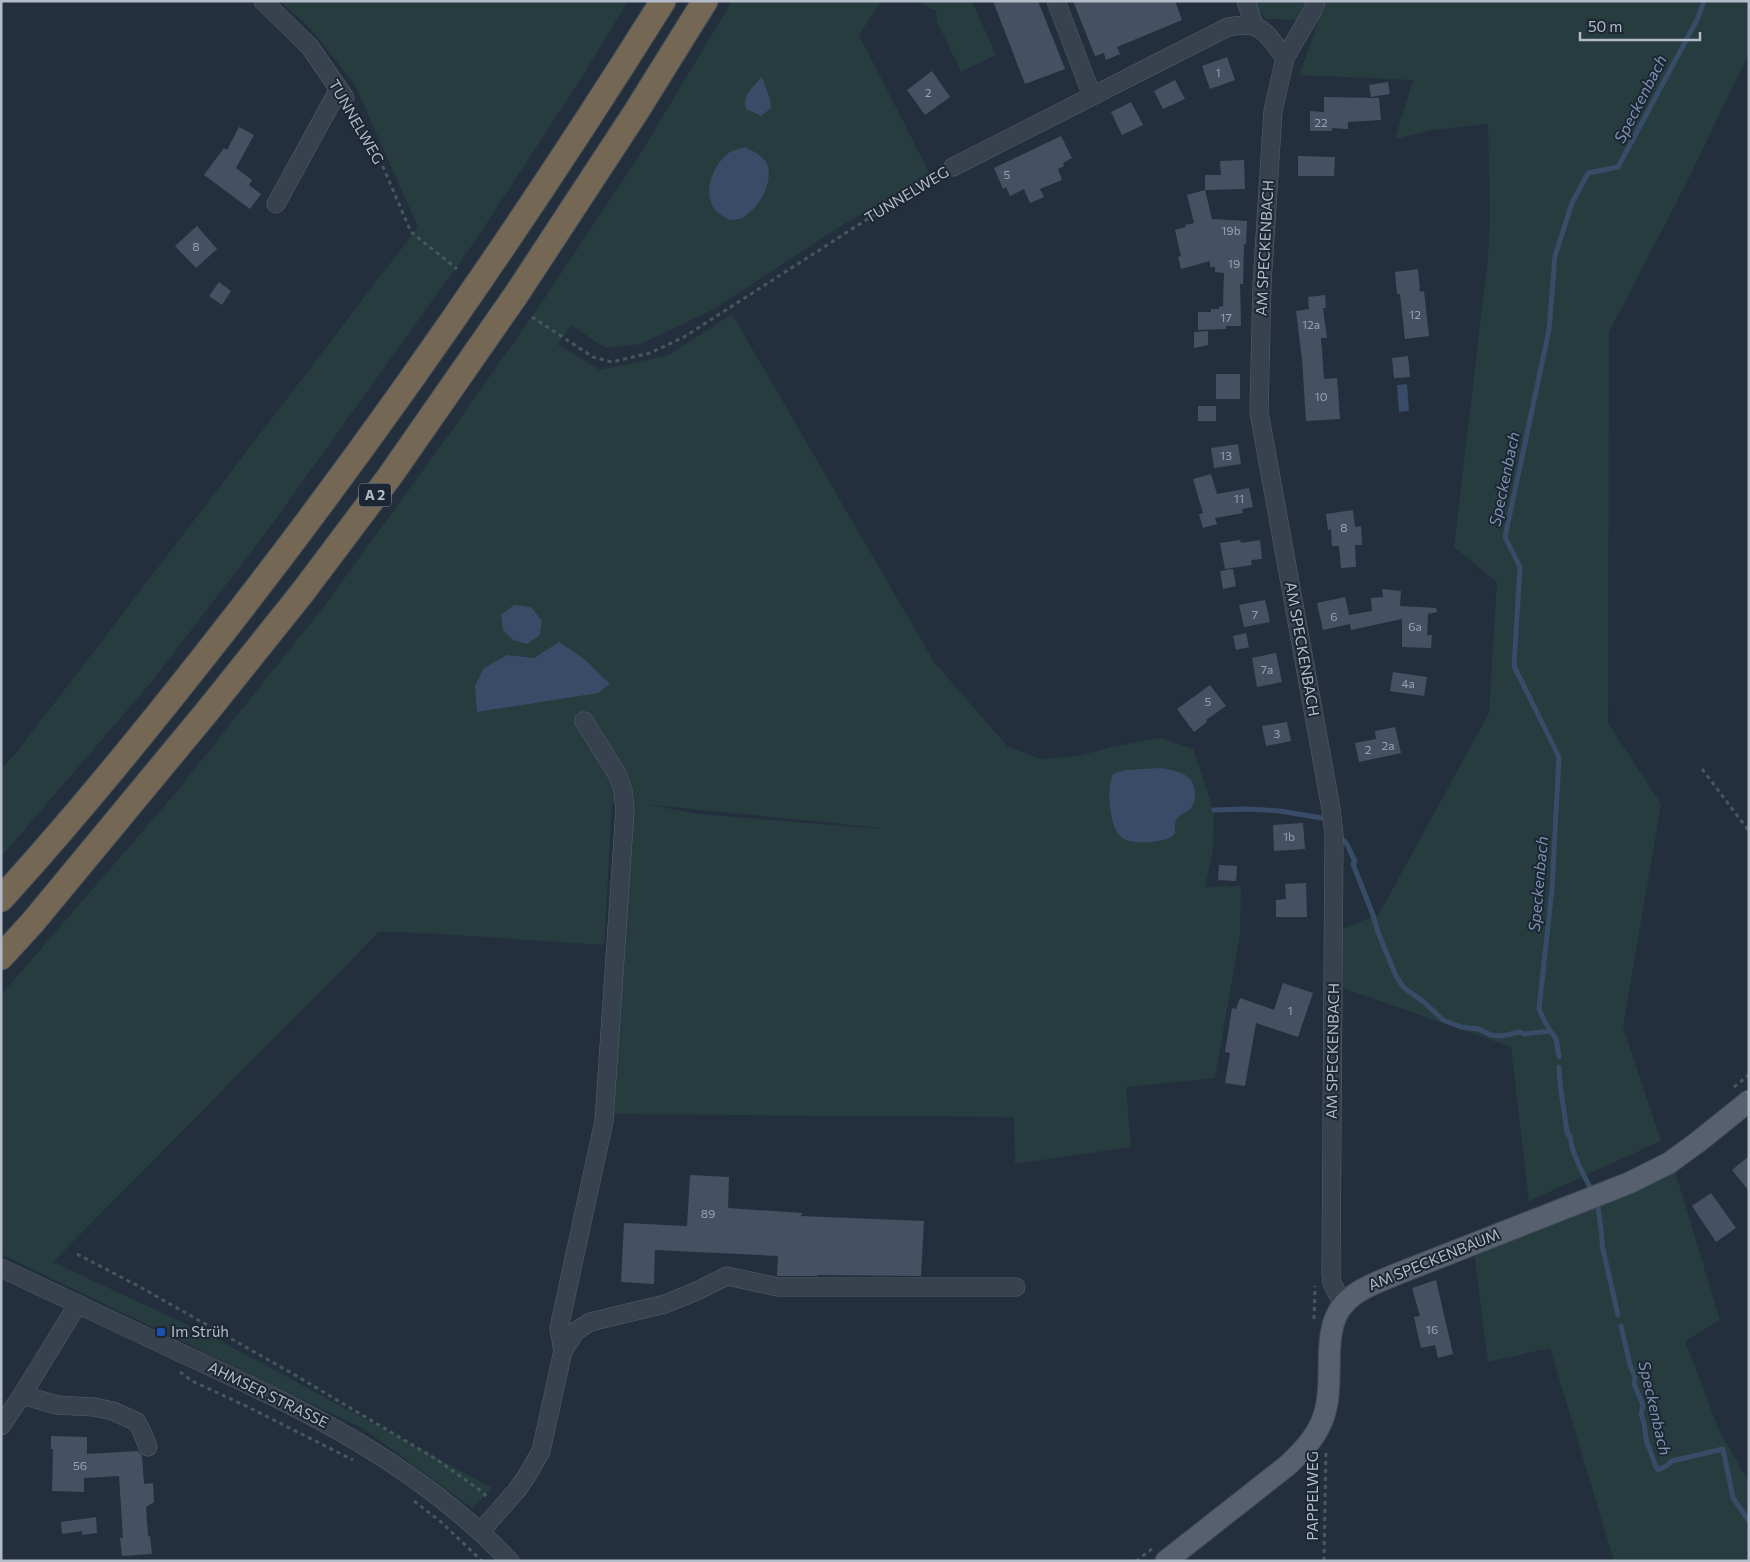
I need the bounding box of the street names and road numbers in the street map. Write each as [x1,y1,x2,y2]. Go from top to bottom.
street label: TUNNELWEG [325,76,388,167]
street label: TUNNELWEG [861,162,952,226]
street label: AM SPECKENBACH [1251,179,1277,316]
road number: A 2 [359,484,391,506]
street label: AM SPECKENBACH [1282,580,1324,718]
street label: AM SPECKENBACH [1322,983,1342,1119]
street label: AM SPECKENBAUM [1365,1225,1502,1294]
street label: AHMSER STRASSE [205,1357,332,1431]
street label: PAPPELWEG [1303,1451,1321,1541]

